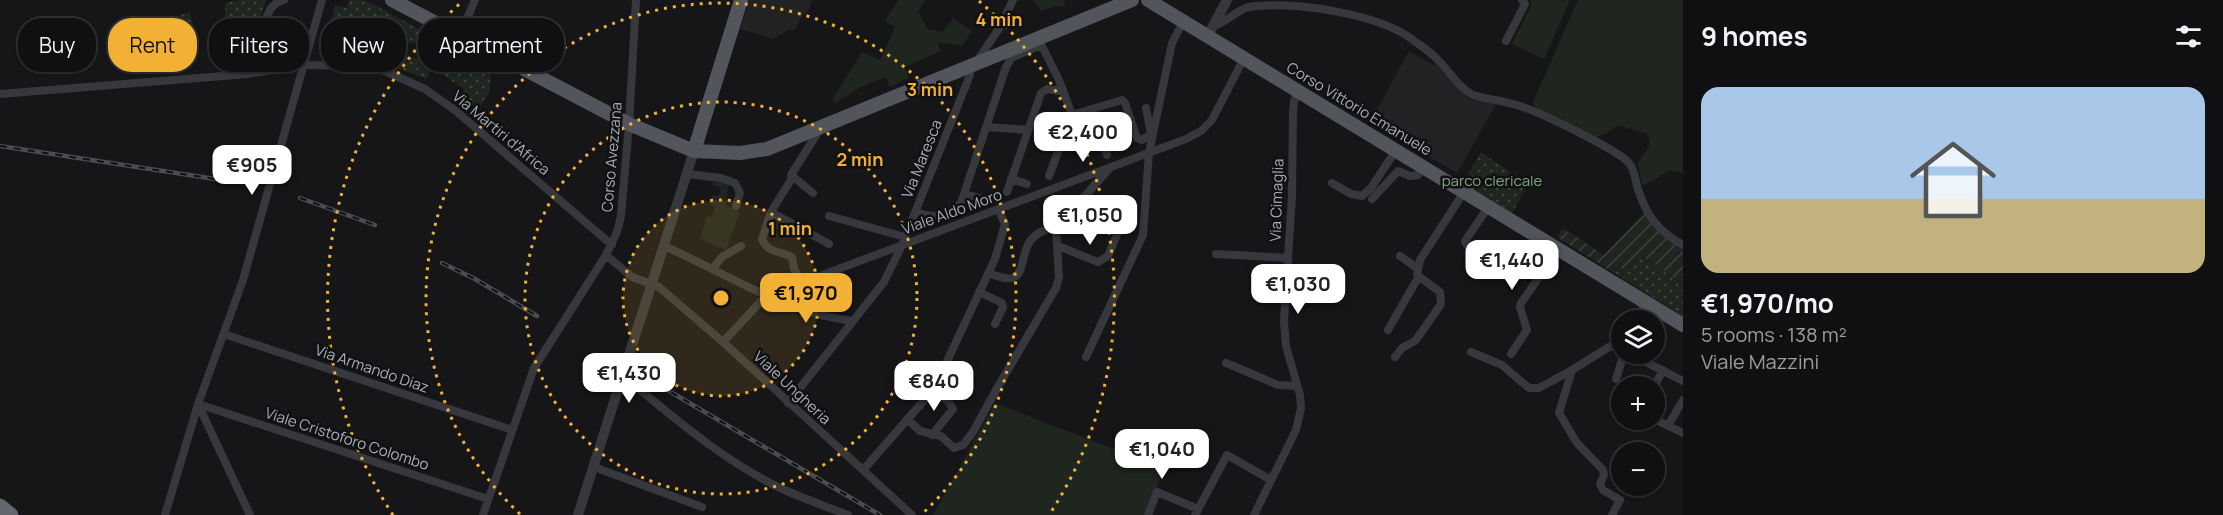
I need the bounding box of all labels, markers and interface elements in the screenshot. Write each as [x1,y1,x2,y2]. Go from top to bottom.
text: 4 min [975,7,1023,31]
chip: Buy [18,18,96,72]
chip: Rent [108,18,197,72]
chip: Filters [209,18,309,72]
chip: New [321,18,406,72]
chip: Apartment [418,18,564,72]
text: 9 homes [1701,18,1808,54]
icon: filters [2172,20,2205,53]
street label: Corso Vittorio Emanuele [1283,57,1436,160]
text: 3 min [907,77,953,101]
street label: Via Martiri d'Africa [448,85,555,180]
street label: Corso Avezzana [596,101,627,213]
pin: €2,400 [1034,112,1132,163]
street label: Via Maresca [896,116,947,201]
text: €2,400 [1048,118,1118,145]
icon: home [1899,126,2007,234]
pin: €905 [216,145,288,196]
text: 2 min [837,147,883,171]
text: €905 [227,151,277,178]
street label: Via Cimaglia [1265,158,1288,242]
park label: parco clericale [1442,170,1542,191]
street label: Viale Aldo Moro [899,184,1005,239]
pin: €1,050 [1041,195,1139,246]
text: €1,050 [1057,201,1123,228]
text: 1 min [768,216,812,240]
pin: €1,440 [1463,240,1561,291]
text: €1,440 [1480,246,1544,273]
pin: €1,030 [1249,264,1347,315]
text: €1,030 [1265,270,1331,297]
pin: €1,970 [757,273,855,324]
text: €1,970 [774,279,838,306]
text: €1,970/mo [1701,285,1834,321]
centre of rings [711,288,731,308]
map controls [1611,310,1665,496]
button: layers [1611,310,1665,364]
text: 5 rooms · 138 m² [1701,321,1847,348]
street label: Via Armando Diaz [312,339,432,398]
street label: Viale Ungheria [749,346,836,429]
text: Viale Mazzini [1701,348,1819,375]
pin: €1,430 [580,353,678,404]
text: €1,430 [597,359,661,386]
pin: €840 [898,361,970,412]
text: €840 [908,367,960,394]
button: + [1611,376,1665,430]
street label: Viale Cristoforo Colombo [262,402,432,475]
pin: €1,040 [1113,429,1211,480]
text: €1,040 [1129,435,1195,462]
button: − [1611,442,1665,496]

